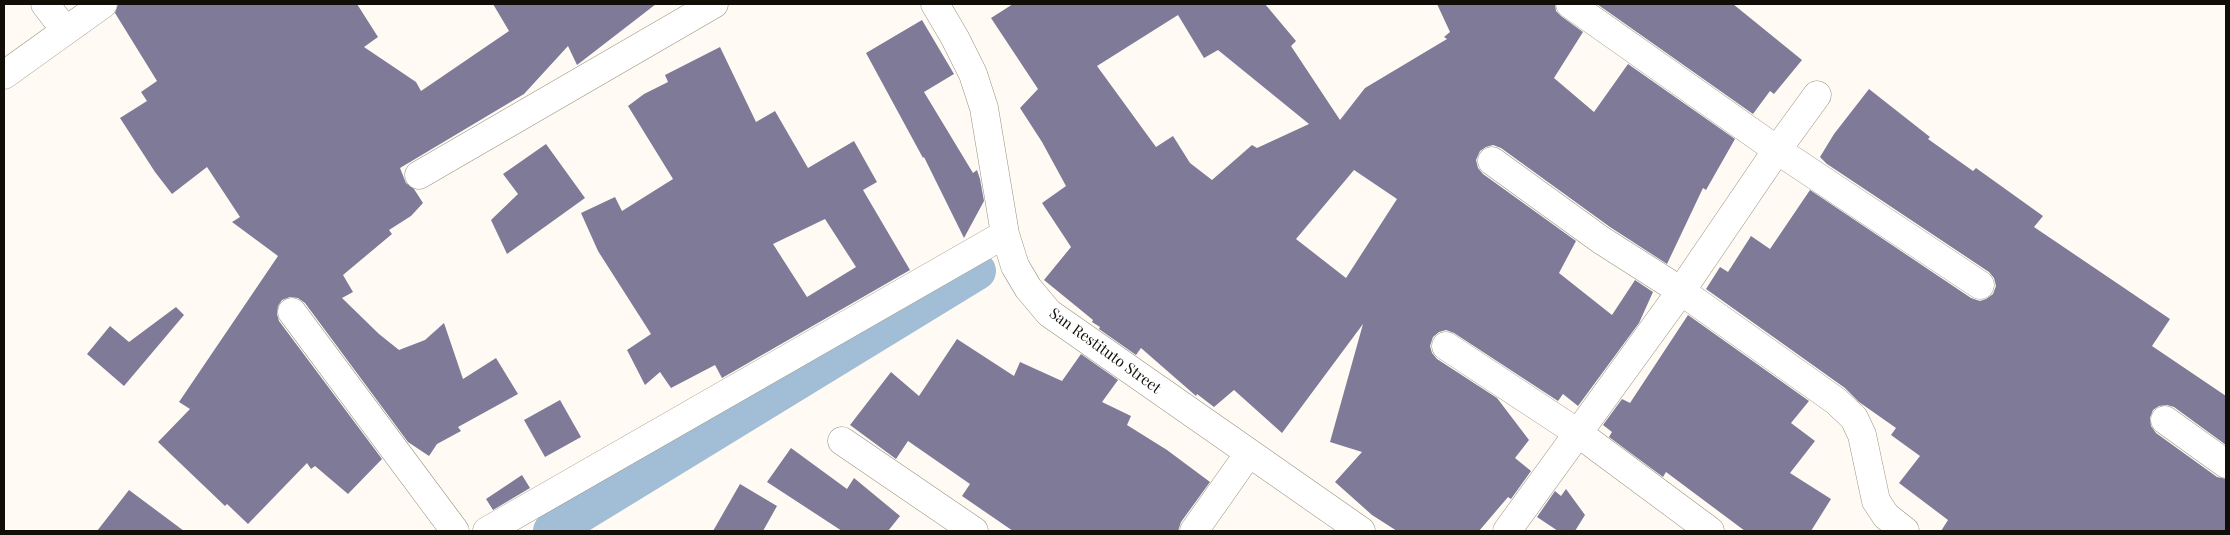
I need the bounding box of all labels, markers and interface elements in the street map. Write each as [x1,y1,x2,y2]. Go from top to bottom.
street label: San Restituto Street [1046,304,1164,398]

